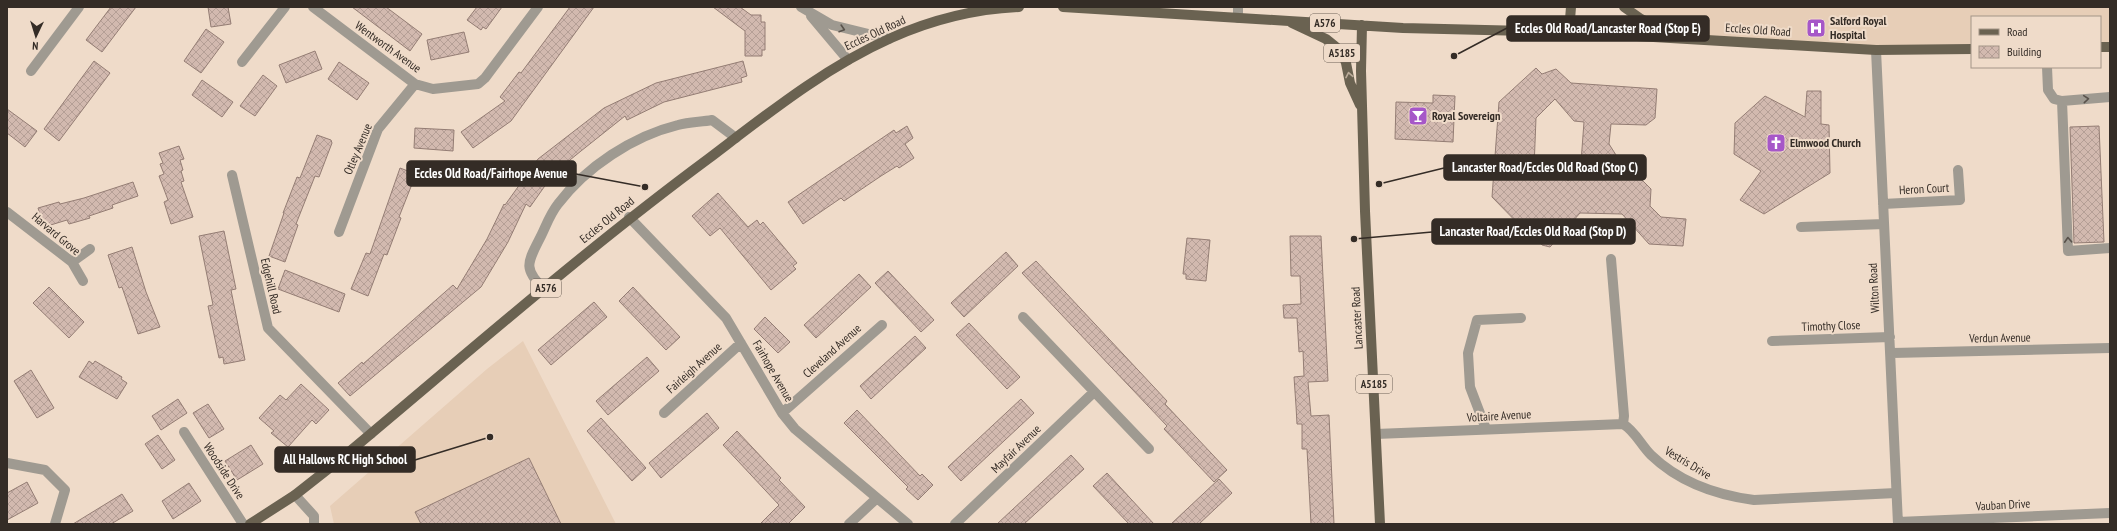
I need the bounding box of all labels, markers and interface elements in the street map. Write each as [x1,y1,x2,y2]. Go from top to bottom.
street label: Eccles Old Road [842,12,908,53]
place label: Salford Royal Hospital [1830,13,1887,42]
road number: A576 [1310,14,1340,32]
north arrow [16,16,56,56]
callout: Eccles Old Road/Lancaster Road (Stop E) [1507,16,1709,41]
legend [1971,16,2101,68]
hospital icon: Salford Royal Hospital [1805,17,1827,39]
street label: Wentworth Avenue [352,18,424,76]
text: Eccles Old Road/Lancaster Road (Stop E) [1515,20,1701,37]
street label: Eccles Old Road [1725,20,1791,39]
one-way arrow [838,24,845,33]
text: Road [2007,24,2027,39]
text: N [32,39,39,53]
road number: A5185 [1324,44,1360,62]
text: Building [2007,44,2042,59]
one-way arrow [1345,71,1353,78]
one-way arrow [2083,95,2089,104]
bar icon: Royal Sovereign [1407,105,1429,127]
place label: Royal Sovereign [1432,108,1500,123]
street label: Otley Avenue [340,121,375,177]
church icon: Elmwood Church [1765,132,1787,154]
place label: Elmwood Church [1790,135,1861,150]
callout: Lancaster Road/Eccles Old Road (Stop C) [1444,155,1646,180]
text: Lancaster Road/Eccles Old Road (Stop C) [1452,159,1638,176]
callout: Eccles Old Road/Fairhope Avenue [407,161,576,186]
text: Eccles Old Road/Fairhope Avenue [414,165,568,182]
street label: Heron Court [1899,180,1950,197]
street label: Eccles Old Road [577,193,637,246]
street label: Harvard Grove [29,209,84,258]
callout: Lancaster Road/Eccles Old Road (Stop D) [1432,219,1635,244]
text: Lancaster Road/Eccles Old Road (Stop D) [1440,223,1626,240]
one-way arrow [2064,237,2072,243]
street label: Edgehill Road [258,256,285,315]
street label: Wilton Road [1865,263,1882,313]
road number: A576 [531,279,561,297]
street label: Lancaster Road [1347,286,1366,350]
street label: Timothy Close [1801,317,1861,334]
street label: Cleveland Avenue [799,321,864,381]
street label: Verdun Avenue [1968,329,2031,346]
street label: Fairhope Avenue [750,337,797,404]
street label: Fairleigh Avenue [663,339,724,396]
road number: A5185 [1356,375,1392,393]
street label: Voltaire Avenue [1465,406,1532,425]
street label: Mayfair Avenue [988,421,1044,476]
street label: Woodside Drive [201,440,248,502]
street label: Vestris Drive [1661,442,1714,482]
callout: All Hallows RC High School [275,447,415,472]
text: All Hallows RC High School [282,451,408,468]
street label: Vauban Drive [1974,496,2031,513]

